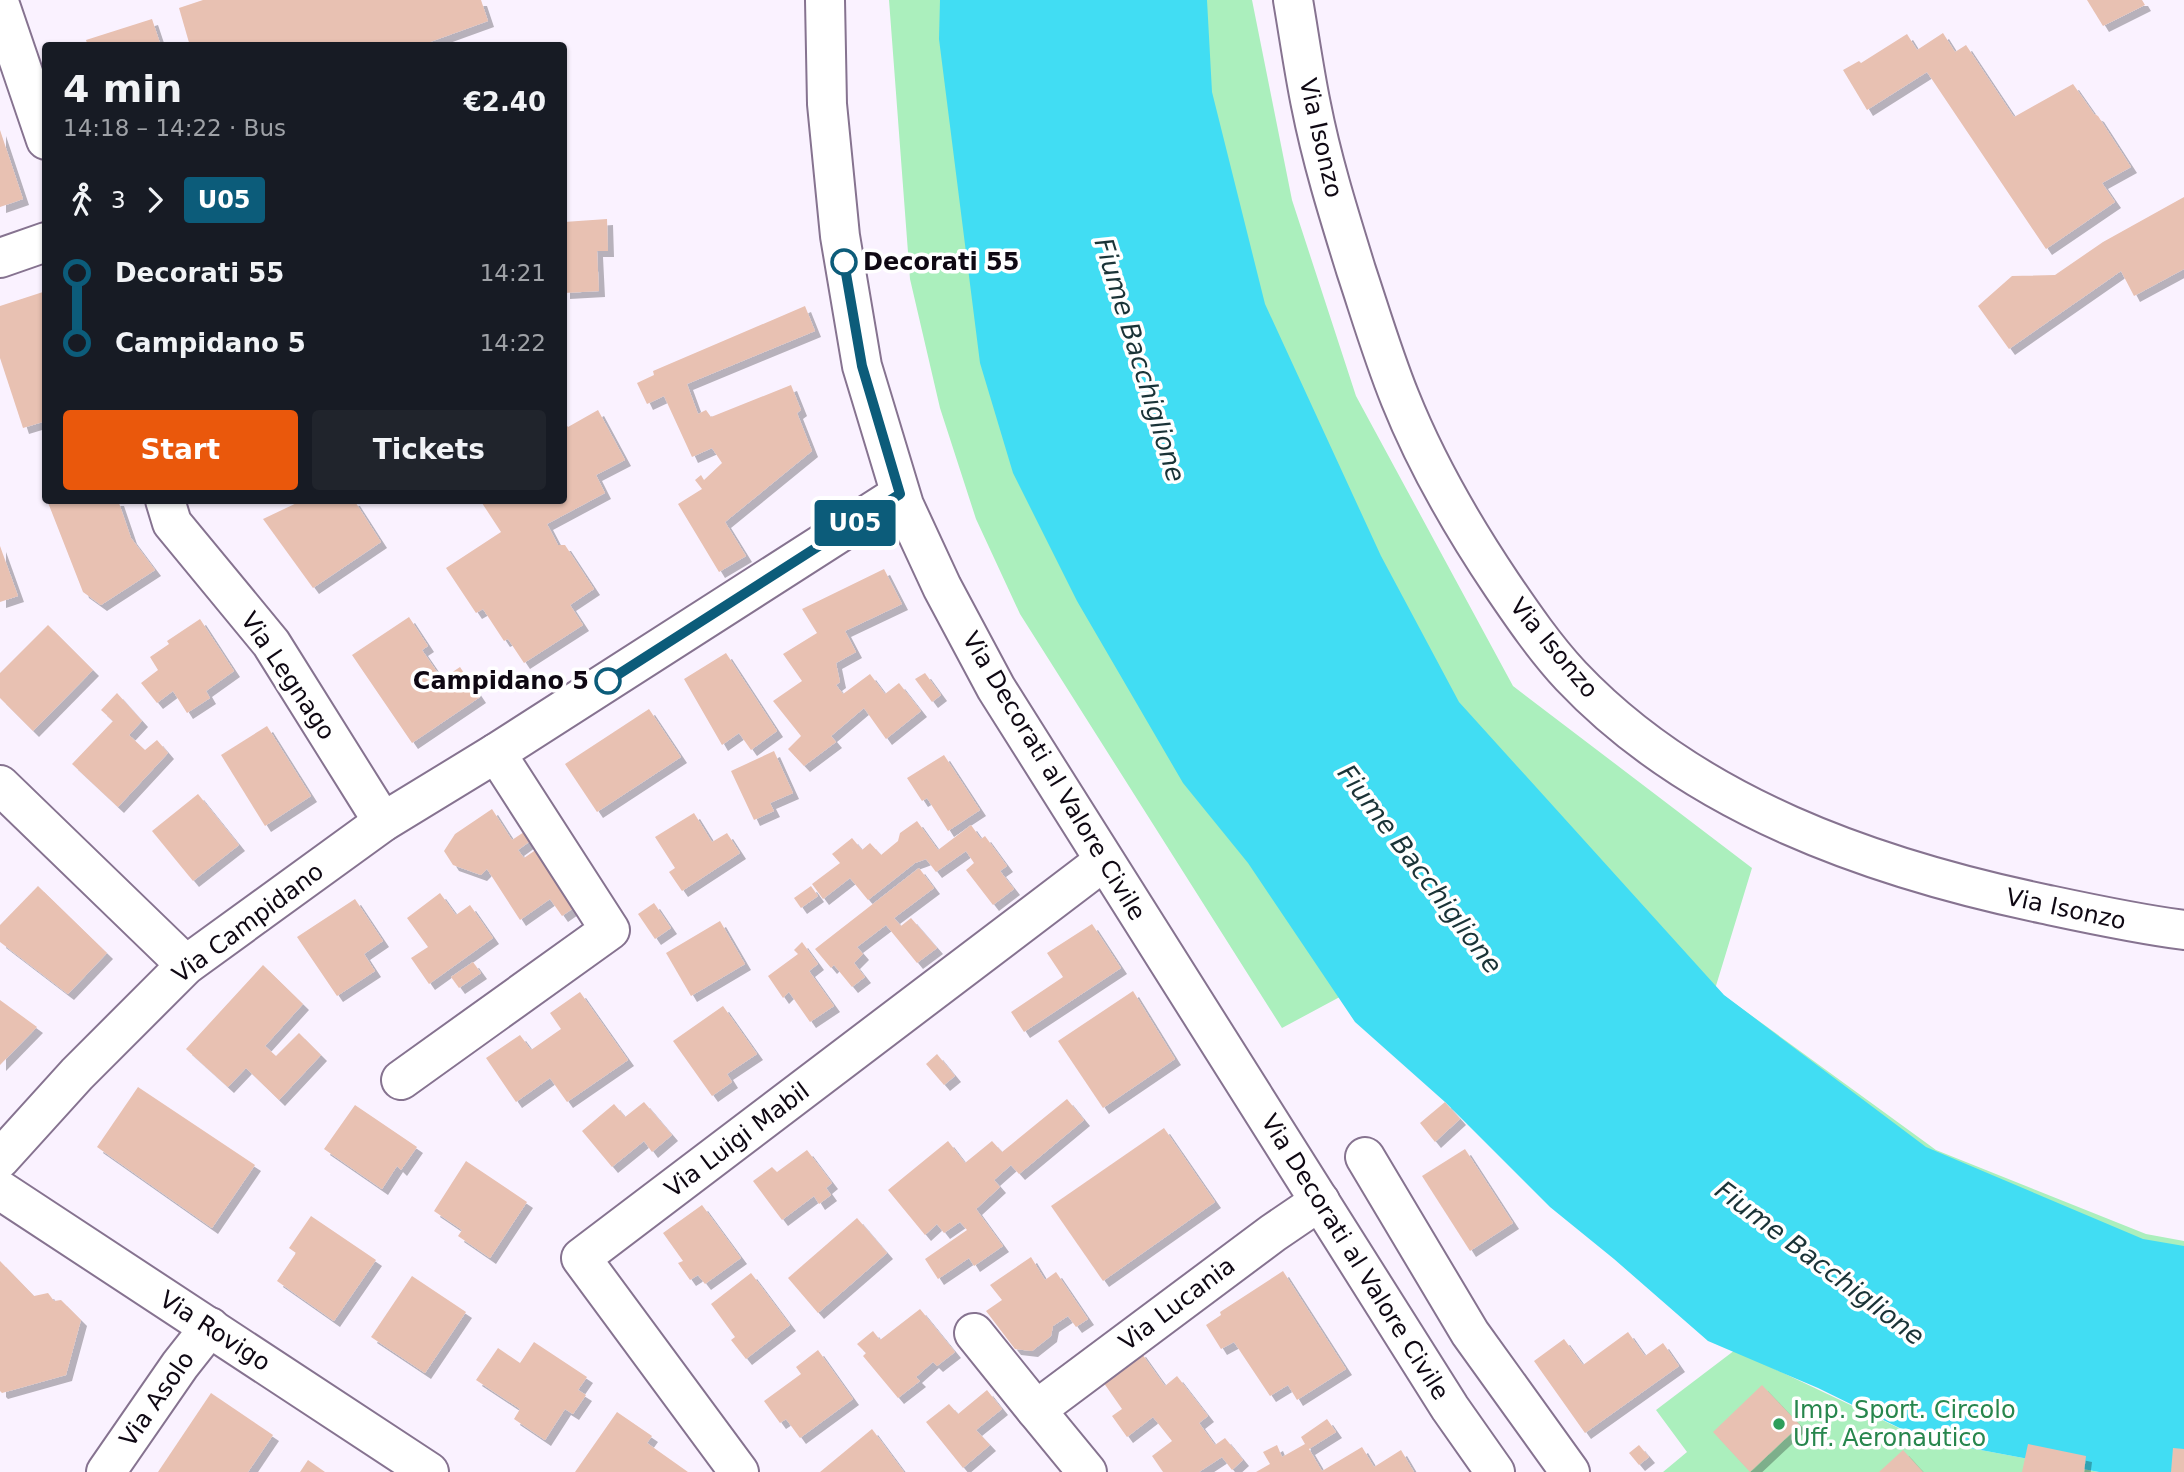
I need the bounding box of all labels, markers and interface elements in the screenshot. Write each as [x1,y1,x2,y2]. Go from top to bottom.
text: 4 min [63,67,182,111]
street label: Via Isonzo [1294,76,1348,200]
text: €2.40 [464,87,546,117]
text: 14:18 – 14:22 · Bus [63,115,286,141]
icon: walk [63,181,101,219]
icon: forward [136,181,174,219]
text: U05 [198,186,251,214]
text: 3 [111,187,126,213]
water label: Fiume Bacchiglione [1089,234,1191,486]
place label: Decorati 55 [863,248,1019,276]
marker: Decorati 55 [831,249,857,275]
text: Decorati 55 [115,258,284,288]
text: 14:21 [480,260,546,286]
text: Campidano 5 [115,328,306,358]
text: 14:22 [480,330,546,356]
button: Start [63,410,298,490]
button: Tickets [312,410,546,490]
line badge: U05 [815,500,895,546]
text: U05 [829,509,881,537]
street label: Via Isonzo [1504,592,1604,704]
street label: Via Legnago [235,607,341,745]
street label: Via Decorati al Valore Civile [957,627,1151,925]
place label: Campidano 5 [413,667,589,695]
marker: Campidano 5 [595,668,621,694]
water label: Fiume Bacchiglione [1332,759,1508,979]
street label: Via Campidano [167,857,329,989]
street label: Via Isonzo [2004,883,2128,935]
street label: Via Luigi Mabil [659,1077,815,1203]
street label: Via Decorati al Valore Civile [1255,1109,1455,1405]
water label: Fiume Bacchiglione [1710,1175,1930,1351]
street label: Via Lucania [1114,1251,1240,1357]
street label: Via Rovigo [155,1285,275,1377]
street label: Via Asolo [114,1346,200,1452]
place label: Imp. Sport. Circolo Uff. Aeronautico [1793,1396,2016,1452]
marker: Imp. Sport. Circolo Uff. Aeronautico [1771,1416,1787,1432]

